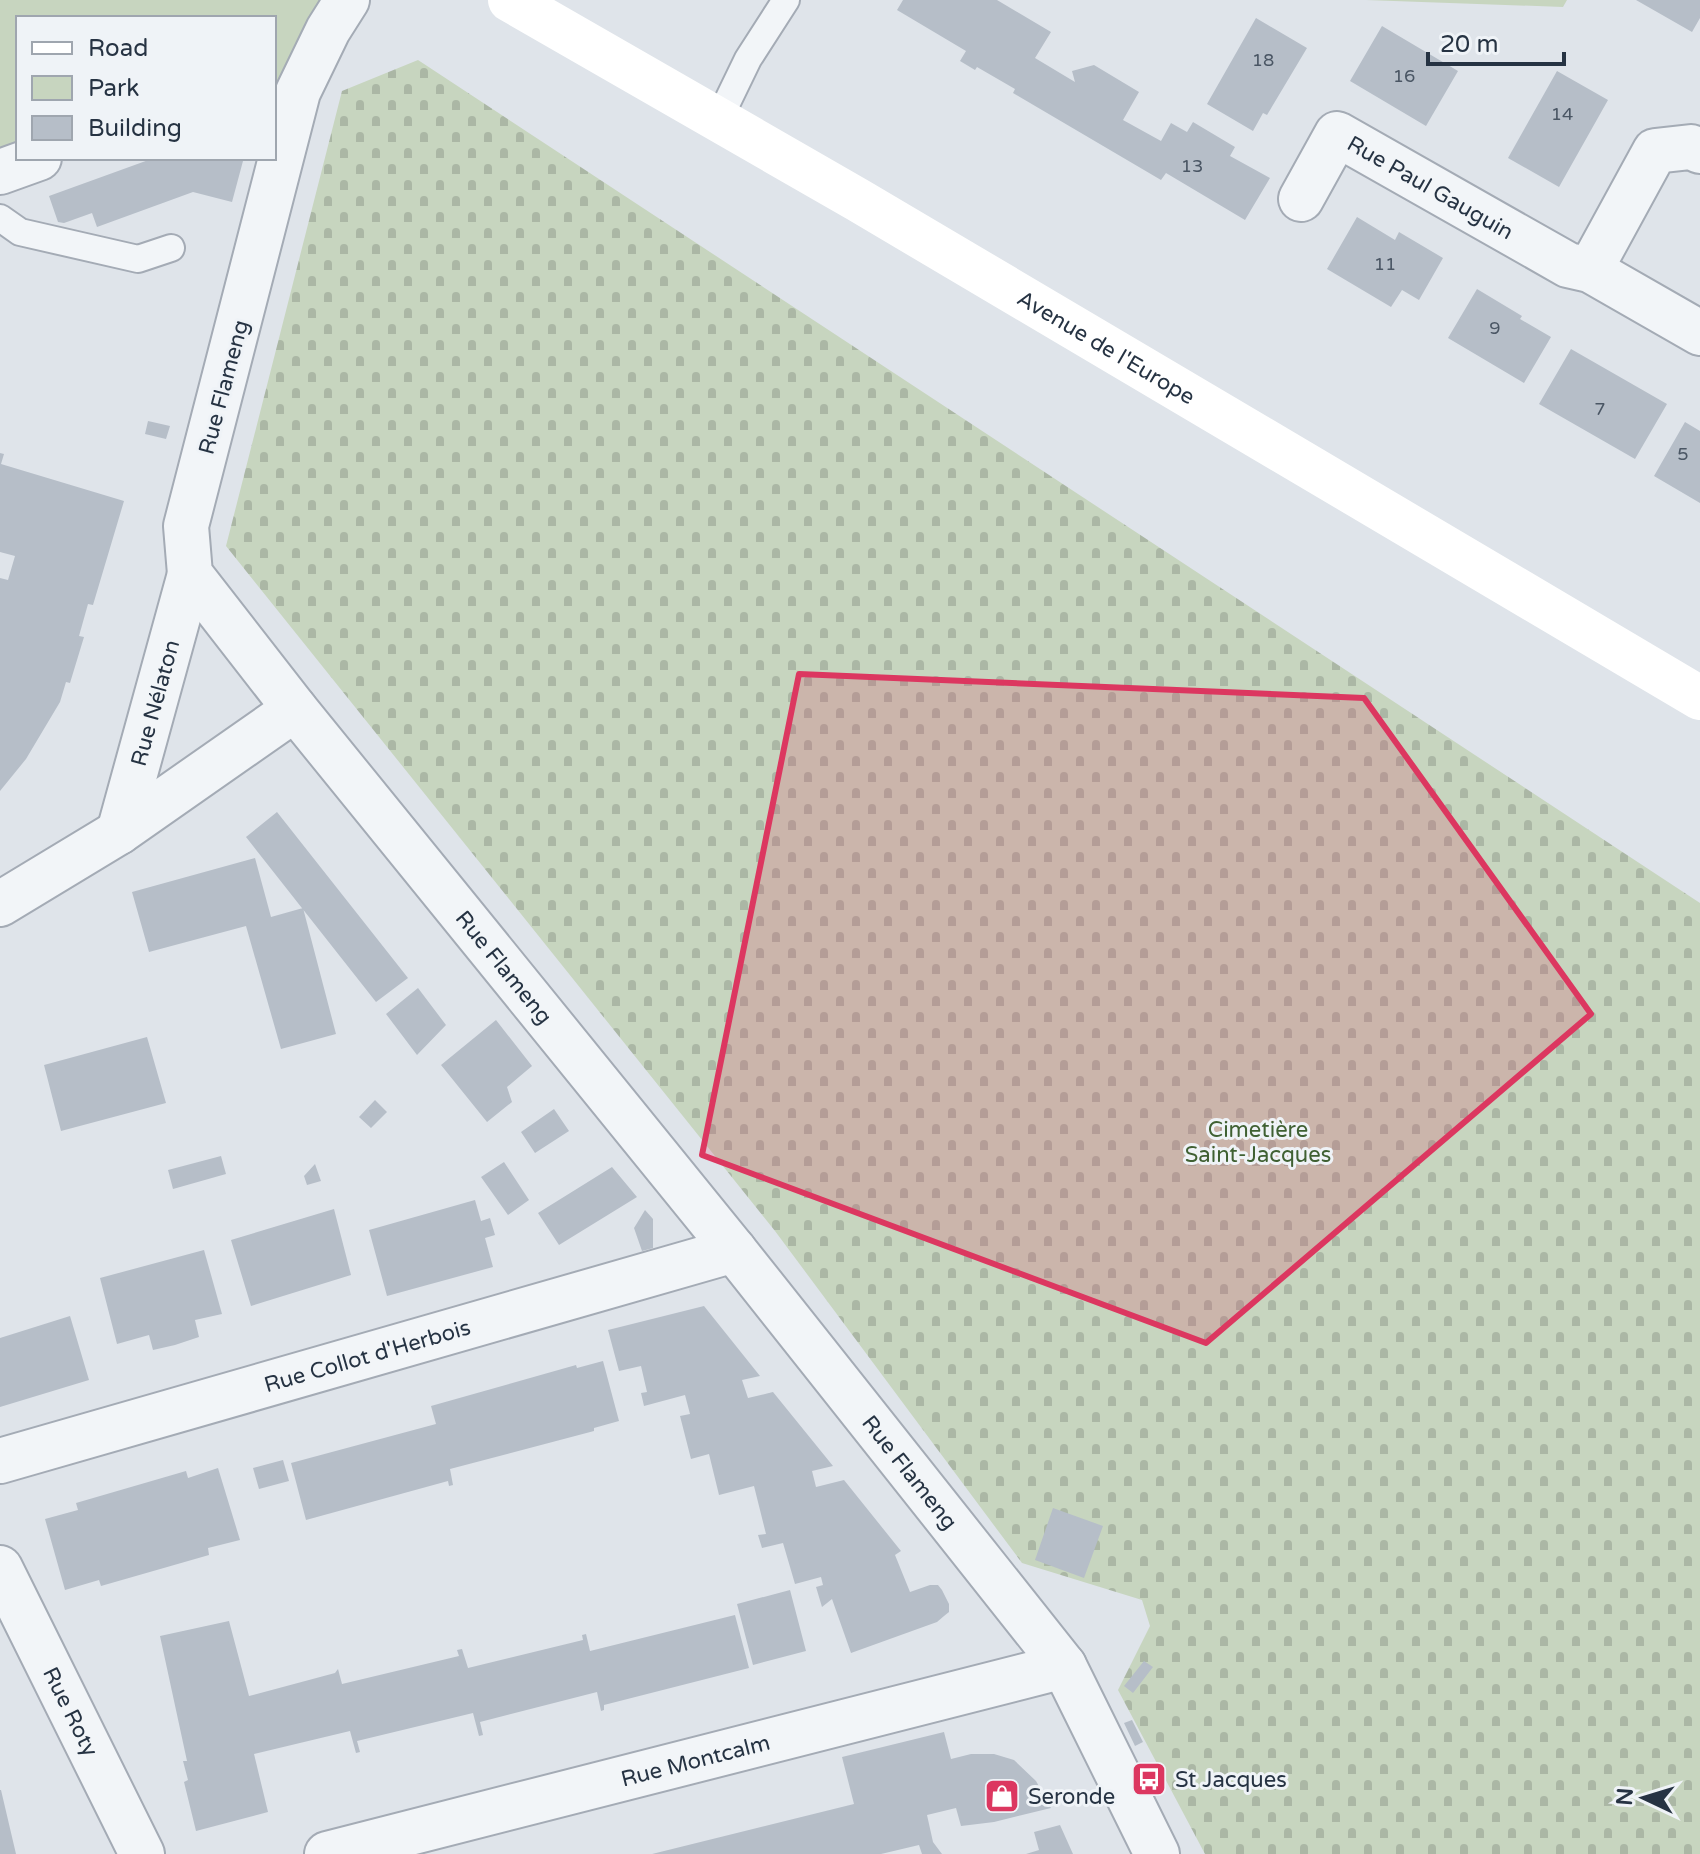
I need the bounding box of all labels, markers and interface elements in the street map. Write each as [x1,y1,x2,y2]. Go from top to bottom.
legend [16,16,276,160]
scale bar [1428,16,1564,66]
text: 20 m [1440,30,1498,59]
text: Road [88,34,148,63]
house number: 18 [1252,49,1274,71]
house number: 16 [1393,65,1415,87]
text: Park [88,74,139,103]
house number: 14 [1551,103,1573,125]
text: Building [88,114,182,143]
street label: Rue Paul Gauguin [1342,131,1518,245]
house number: 13 [1181,155,1203,177]
house number: 11 [1374,253,1396,275]
street label: Avenue de l'Europe [1012,285,1199,410]
street label: Rue Flameng [194,317,254,457]
house number: 9 [1489,317,1501,339]
house number: 7 [1594,398,1606,420]
house number: 5 [1677,443,1689,465]
street label: Rue Nélaton [126,637,185,769]
street label: Rue Flameng [450,906,557,1029]
park label: Cimetière Saint-Jacques [1185,1117,1331,1168]
street label: Rue Collot d'Herbois [261,1314,474,1398]
street label: Rue Flameng [856,1410,963,1535]
street label: Rue Roty [37,1663,103,1761]
street label: Rue Montcalm [618,1730,773,1793]
north arrow [1604,1758,1684,1838]
bus stop icon: St Jacques [1130,1760,1168,1798]
place label: St Jacques [1175,1767,1287,1793]
shop icon: Seronde [983,1777,1021,1815]
place label: Seronde [1028,1784,1115,1810]
text: N [1611,1787,1639,1806]

